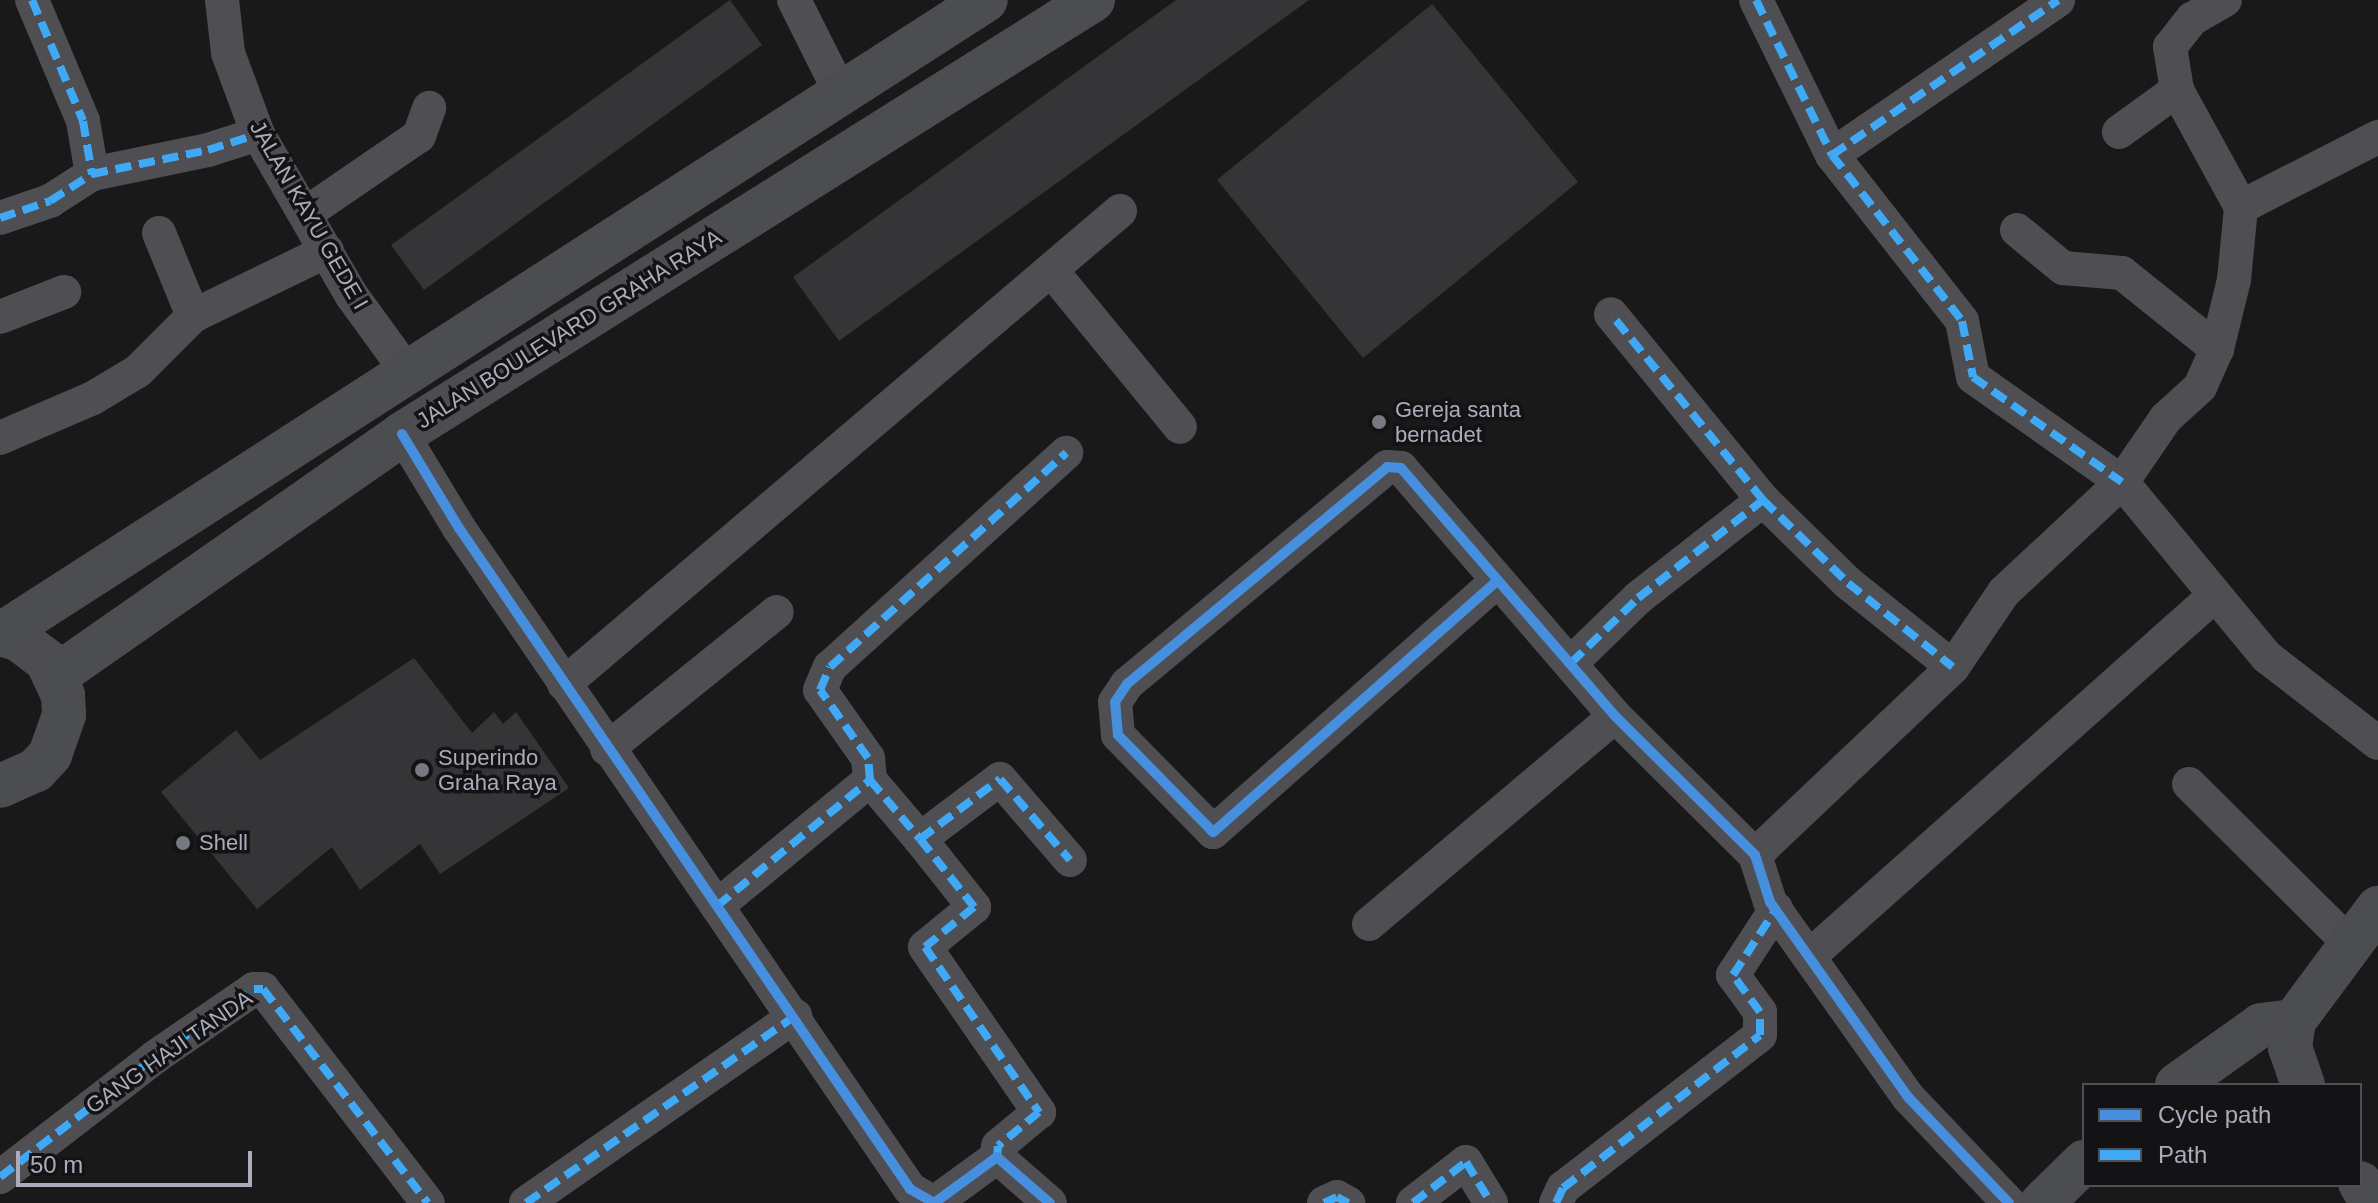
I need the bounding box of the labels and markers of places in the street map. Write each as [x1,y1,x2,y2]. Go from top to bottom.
place label: Gereja santa bernadet [1395,396,1521,448]
marker: Gereja santa bernadet [1370,413,1388,431]
place label: Superindo Graha Raya [438,744,557,796]
marker: Superindo Graha Raya [413,761,431,779]
place label: Shell [199,830,248,856]
marker: Shell [174,834,192,852]

